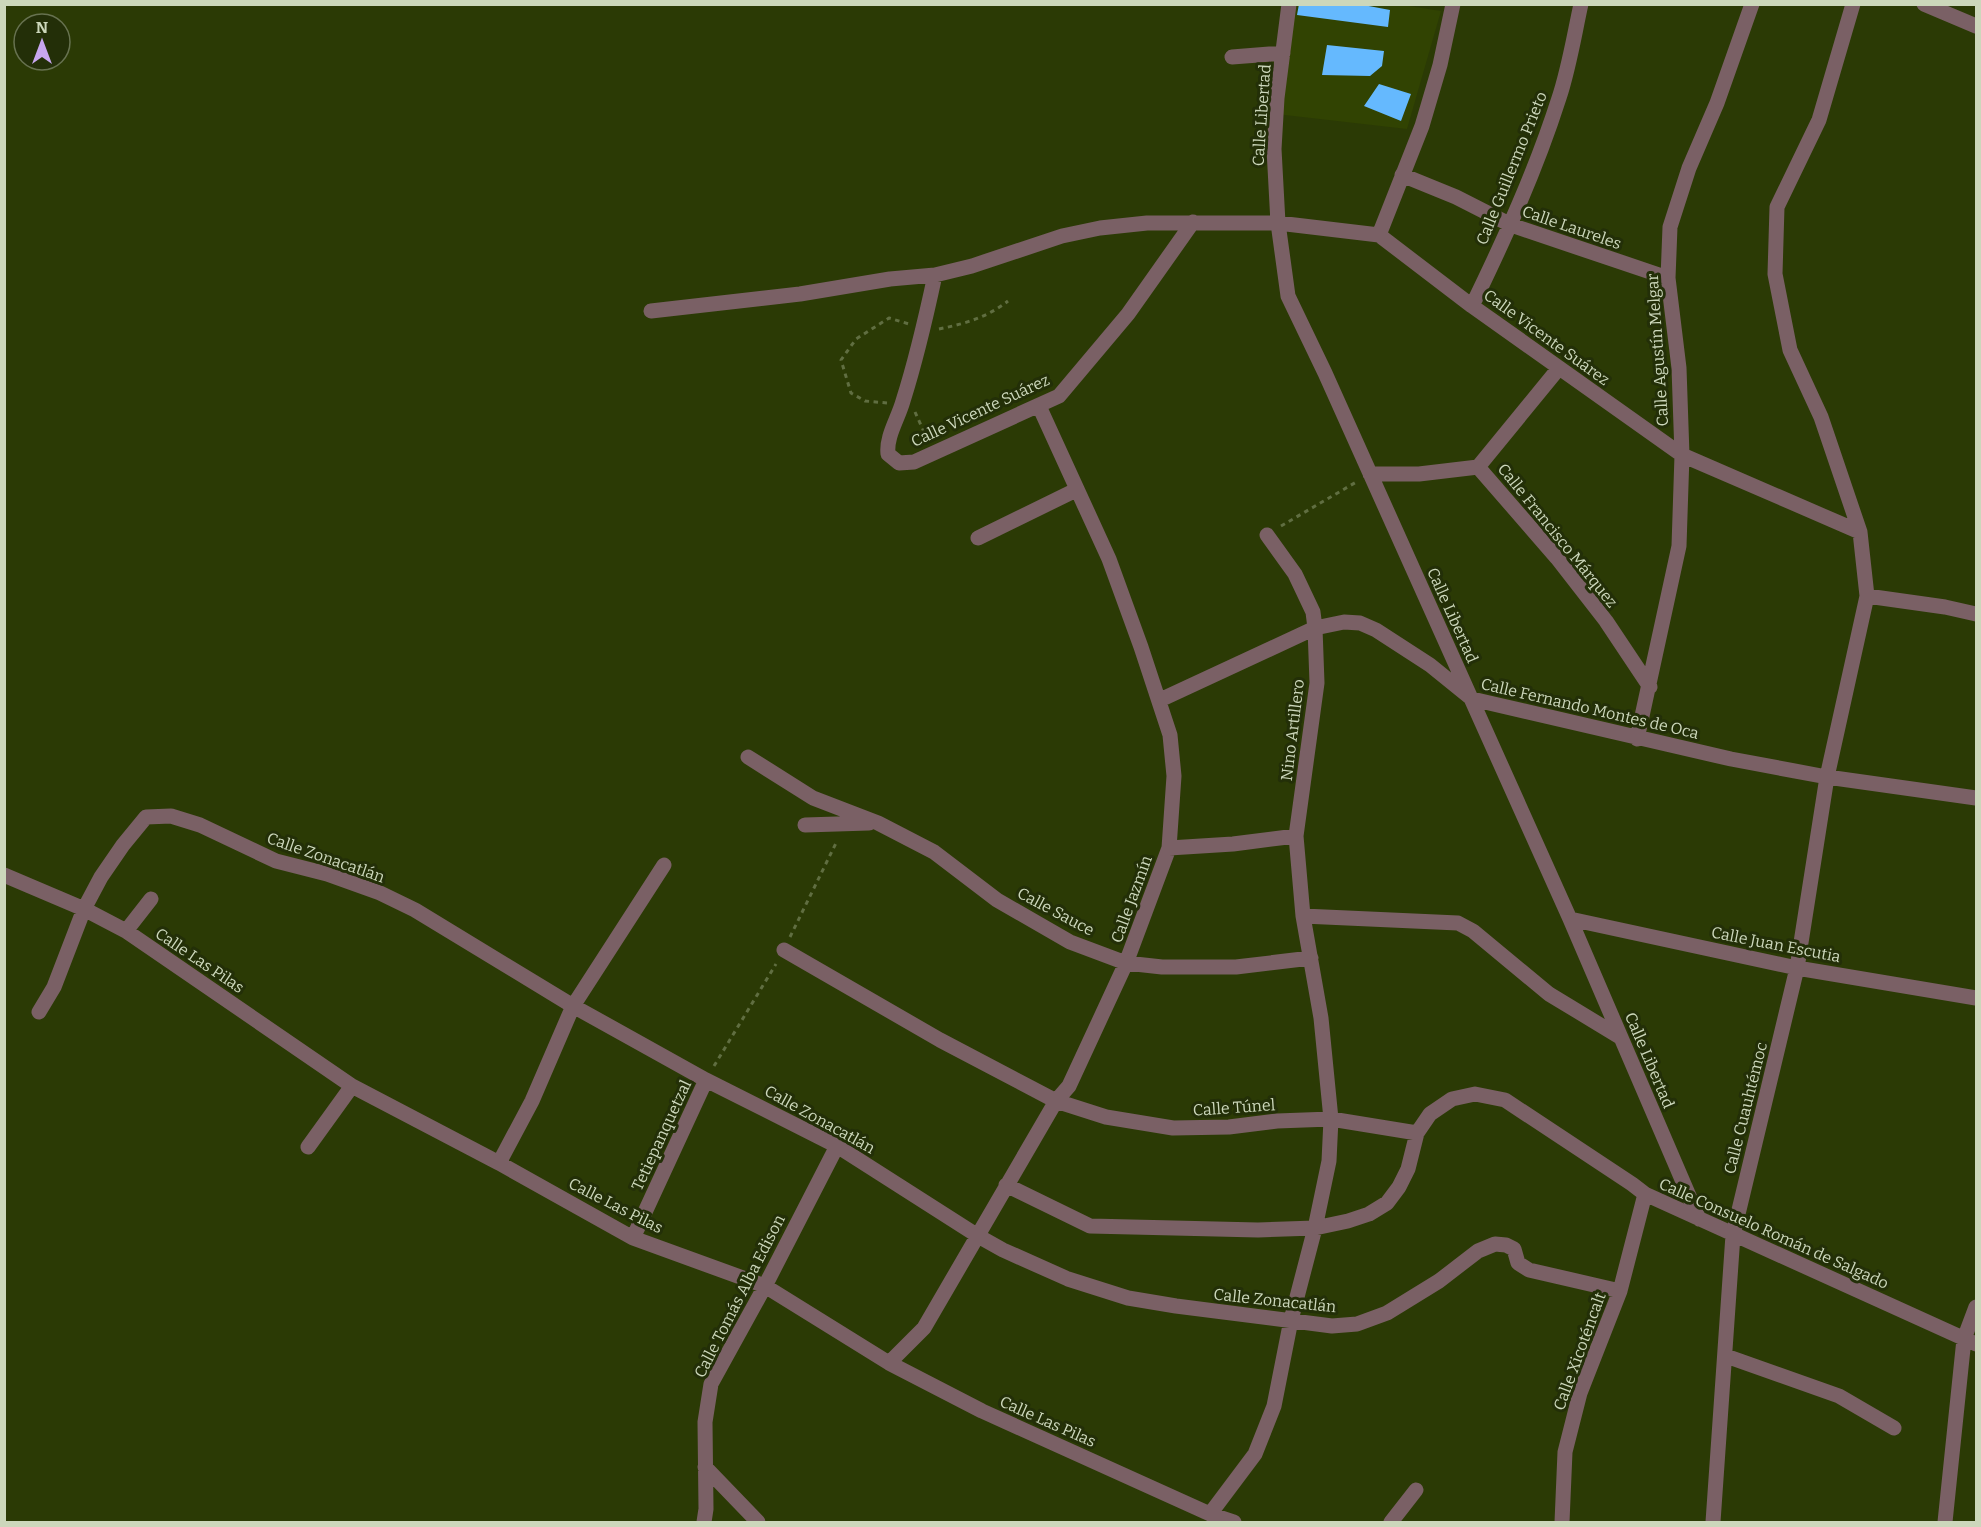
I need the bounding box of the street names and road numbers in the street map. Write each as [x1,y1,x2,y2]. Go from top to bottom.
street label: Calle Libertad [1248,63,1275,167]
street label: Calle Guillermo Prieto [1472,89,1551,247]
street label: Calle Laureles [1520,202,1624,253]
street label: Calle Agustín Melgar [1643,273,1672,427]
street label: Calle Vicente Suárez [1480,285,1613,390]
street label: Calle Vicente Suárez [908,370,1053,451]
street label: Calle Francisco Márquez [1494,459,1622,611]
street label: Calle Libertad [1423,565,1482,666]
street label: Calle Fernando Montes de Oca [1479,674,1701,743]
street label: Nino Artillero [1277,678,1308,782]
street label: Calle Zonacatlán [264,828,387,887]
street label: Calle Jazmín [1107,853,1156,945]
street label: Calle Sauce [1014,883,1098,940]
street label: Calle Juan Escutia [1710,923,1842,966]
street label: Calle Las Pilas [152,924,248,997]
street label: Calle Libertad [1621,1009,1678,1111]
street label: Calle Cuauhtémoc [1720,1040,1771,1176]
street label: Tetiepanquetzal [628,1077,696,1194]
street label: Calle Zonacatlán [761,1081,878,1158]
street label: Calle Túnel [1192,1095,1276,1120]
street label: Calle Las Pilas [566,1174,666,1237]
street label: Calle Consuelo Román de Salgado [1656,1174,1892,1293]
street label: Calle Tomás Alba Edison [690,1212,789,1381]
street label: Calle Zonacatlán [1213,1285,1337,1316]
street label: Calle Xicoténcalt [1549,1289,1610,1413]
street label: Calle Las Pilas [997,1392,1099,1451]

